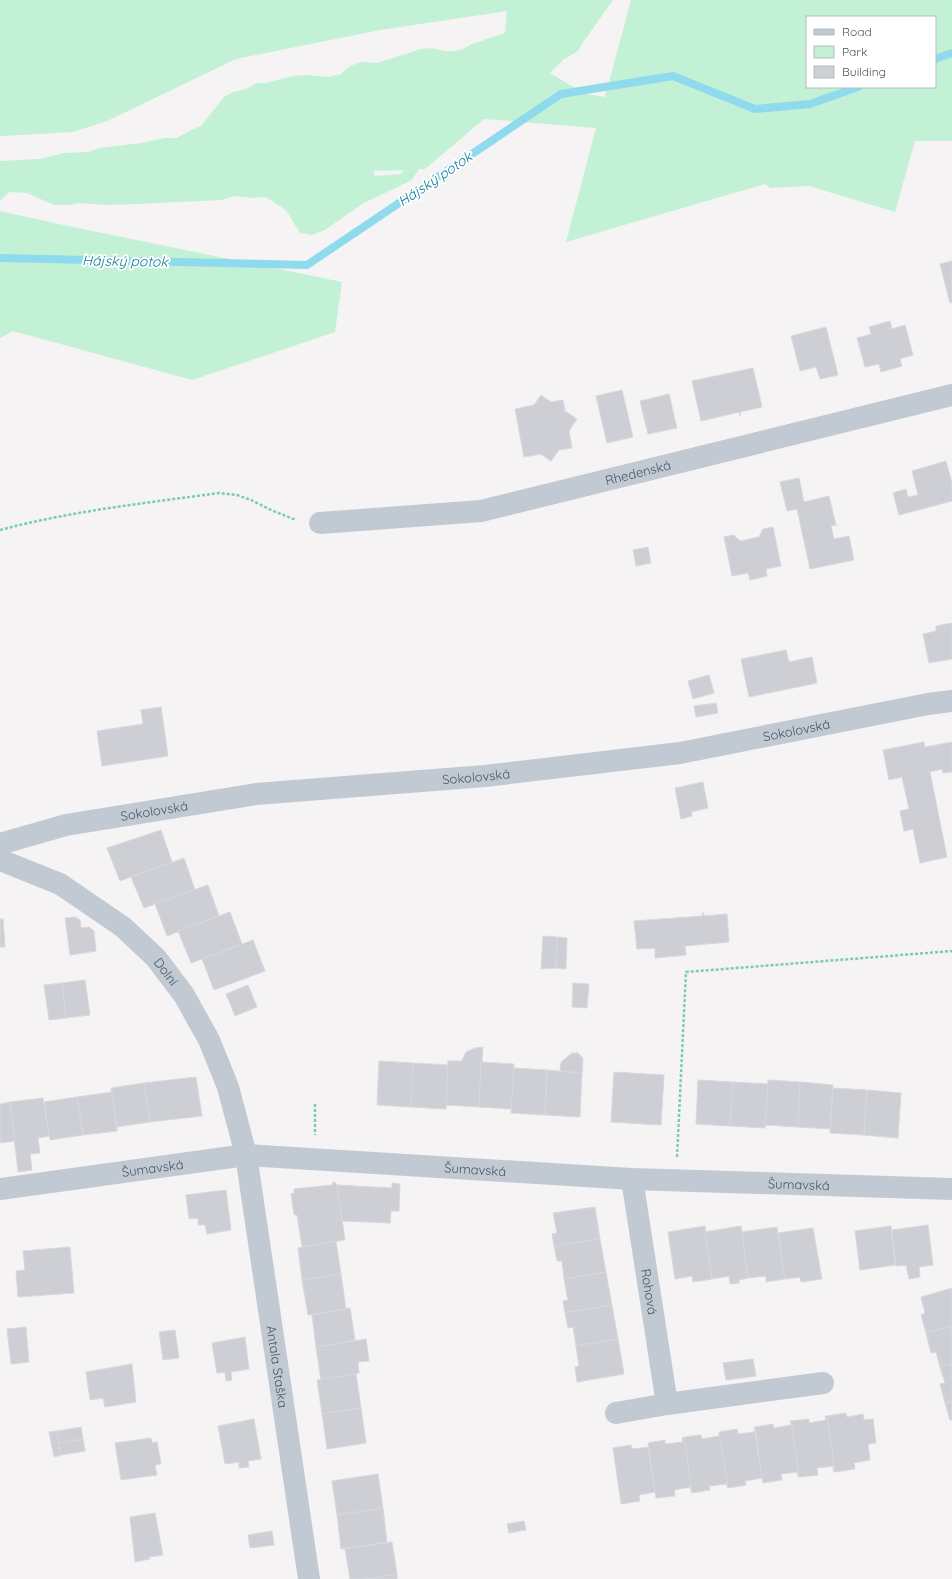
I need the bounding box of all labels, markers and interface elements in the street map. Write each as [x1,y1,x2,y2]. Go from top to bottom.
legend [806,16,936,88]
text: Road [842,24,872,39]
text: Park [842,44,867,59]
text: Building [842,64,886,79]
water label: Hájský potok [394,147,477,210]
water label: Hájský potok [82,251,170,271]
street label: Rhedenská [603,457,672,488]
street label: Sokolovská [762,716,831,744]
street label: Sokolovská [442,765,511,787]
street label: Sokolovská [119,797,189,824]
street label: Dolní [151,954,182,989]
street label: Šumavská [121,1156,184,1180]
street label: Šumavská [444,1159,507,1179]
street label: Šumavská [768,1175,830,1193]
street label: Rohová [638,1267,661,1316]
street label: Antala Staška [263,1324,291,1409]

